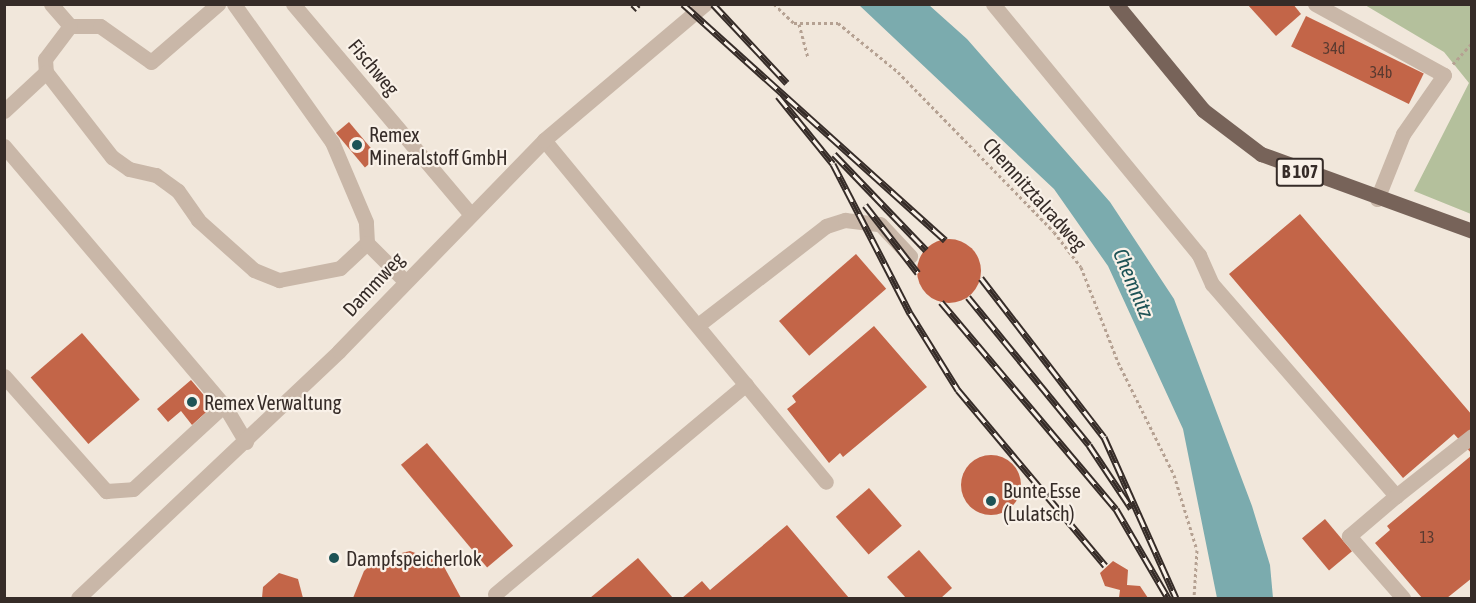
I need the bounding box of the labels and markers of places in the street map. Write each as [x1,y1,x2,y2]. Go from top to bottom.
place label: Remex Mineralstoff GmbH [369,122,508,169]
marker: Remex Mineralstoff GmbH [350,138,364,152]
place label: Remex Verwaltung [204,390,341,414]
marker: Remex Verwaltung [185,395,199,409]
place label: Bunte Esse (Lulatsch) [1003,478,1081,525]
marker: Bunte Esse (Lulatsch) [984,494,998,508]
place label: Dampfspeicherlok [346,546,481,570]
marker: Dampfspeicherlok [327,551,341,565]

